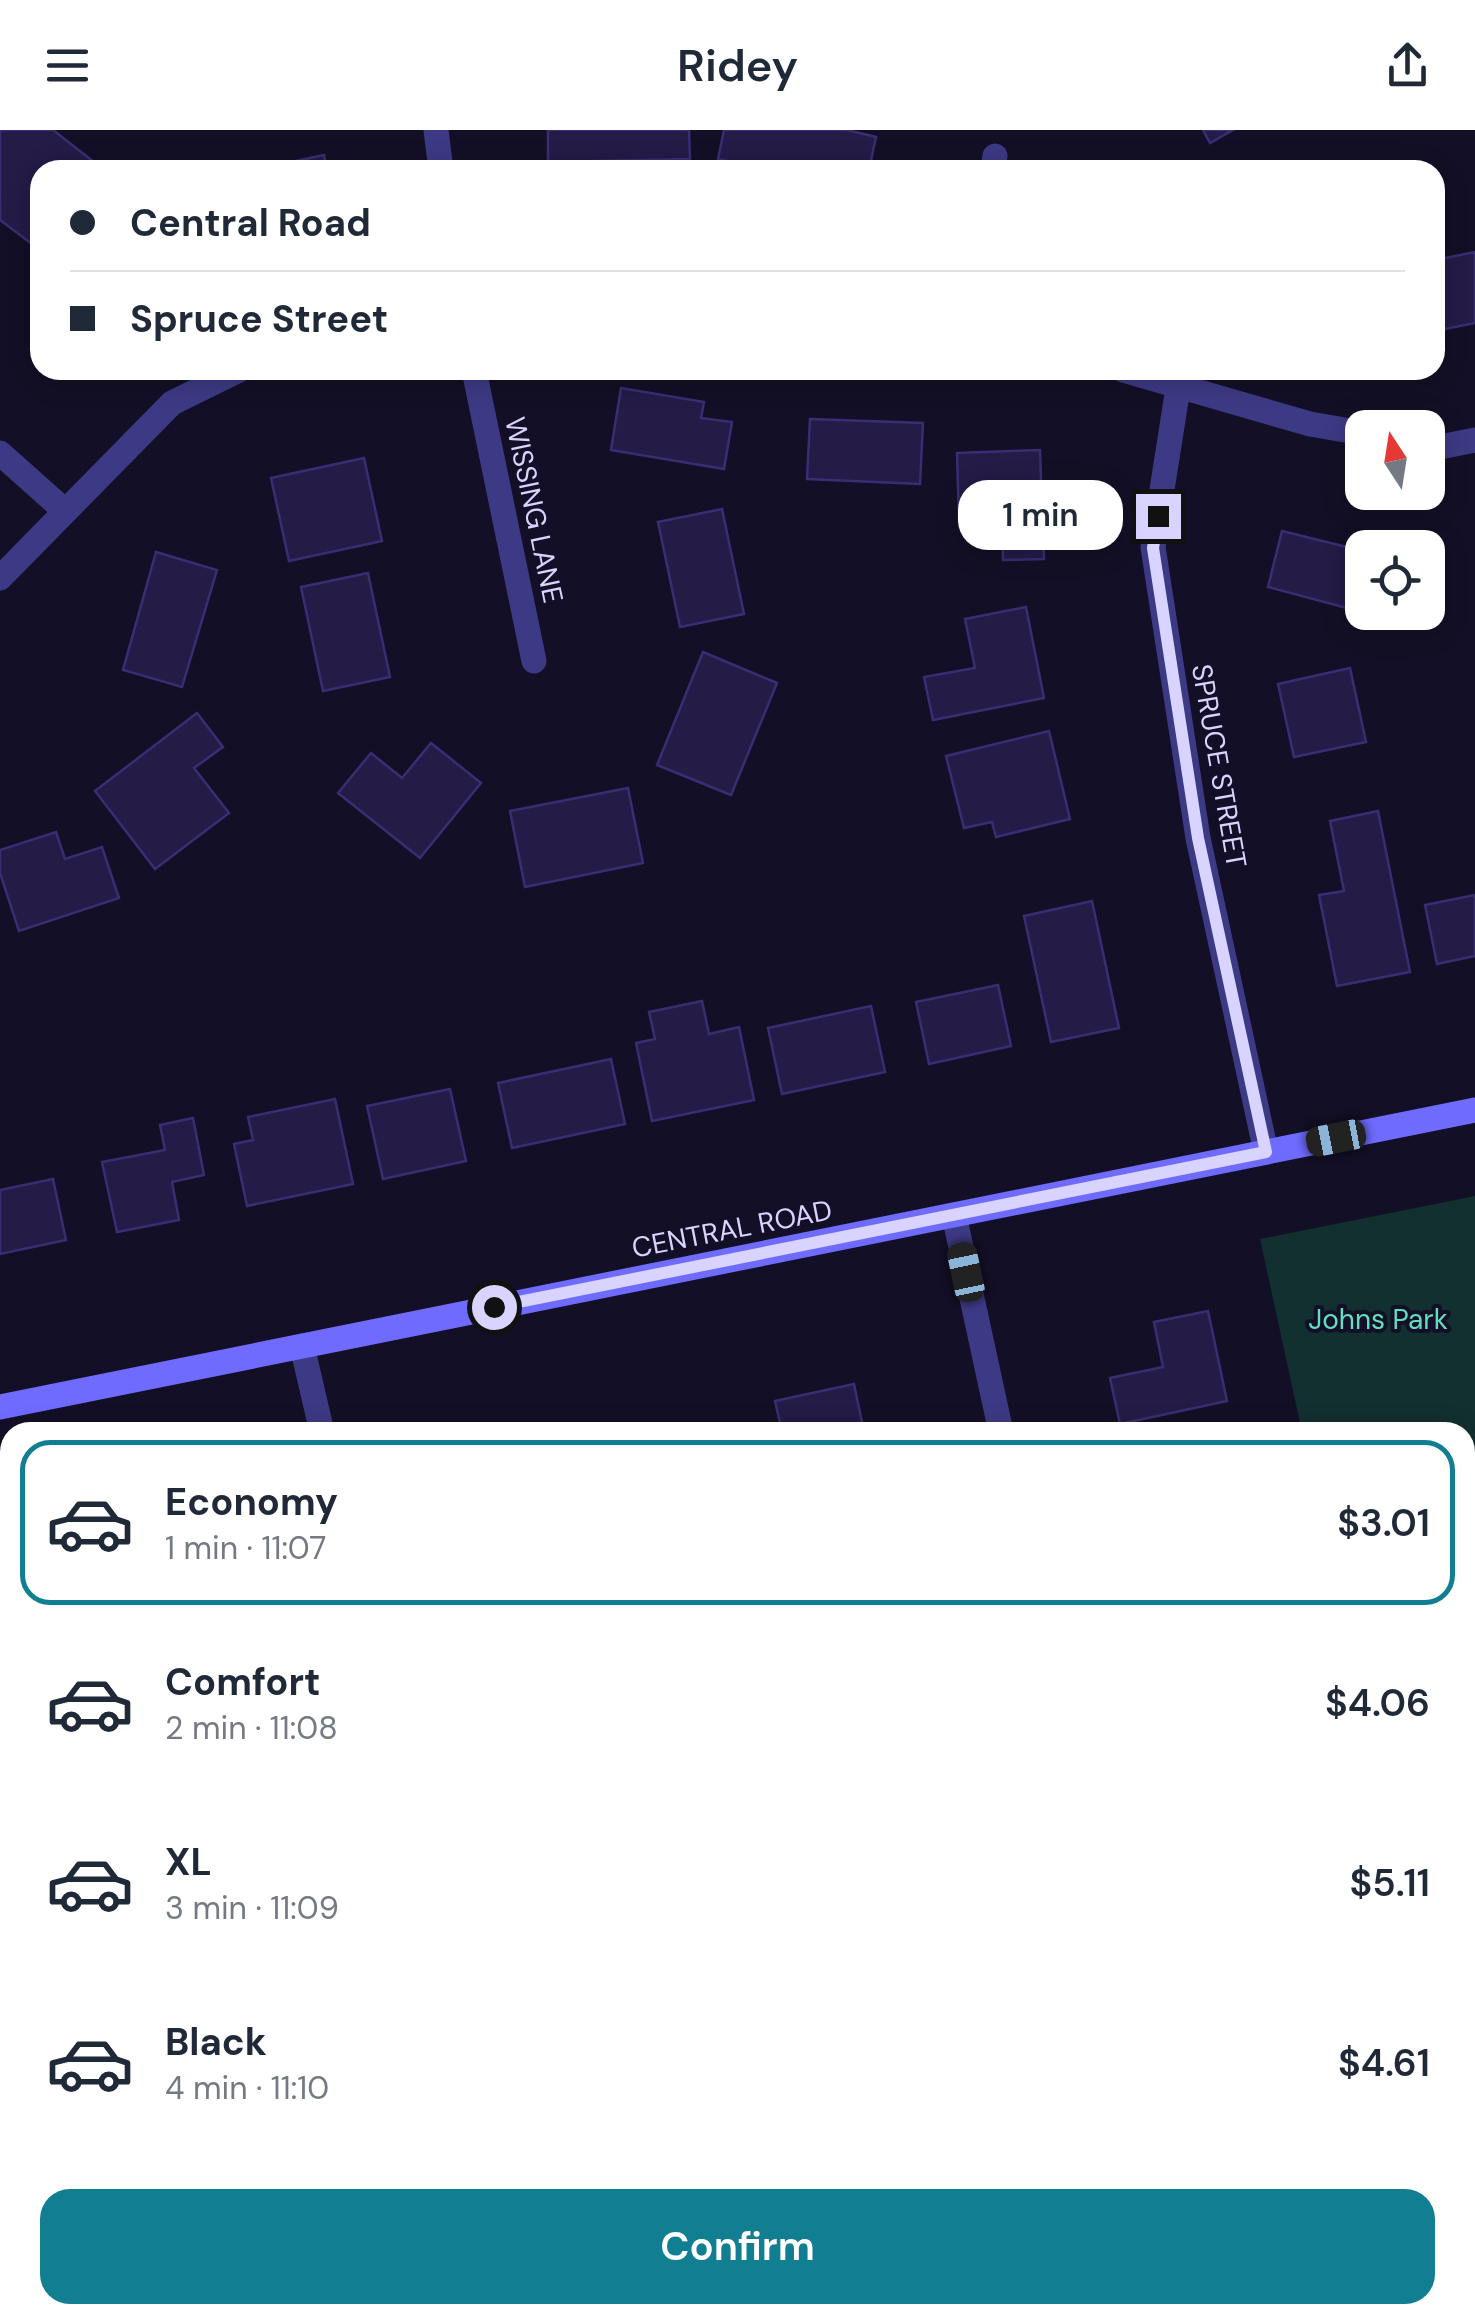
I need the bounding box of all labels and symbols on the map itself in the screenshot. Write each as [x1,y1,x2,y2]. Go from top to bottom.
north arrow [1345,410,1445,510]
street label: WISSING LANE [496,414,572,606]
callout: 1 min [958,481,1123,551]
route end [1136,494,1181,539]
street label: SPRUCE STREET [1183,661,1255,871]
car [1304,1118,1368,1158]
street label: CENTRAL ROAD [629,1191,835,1267]
car [945,1240,987,1304]
route start [472,1285,517,1330]
park label: Johns Park [1308,1301,1448,1338]

